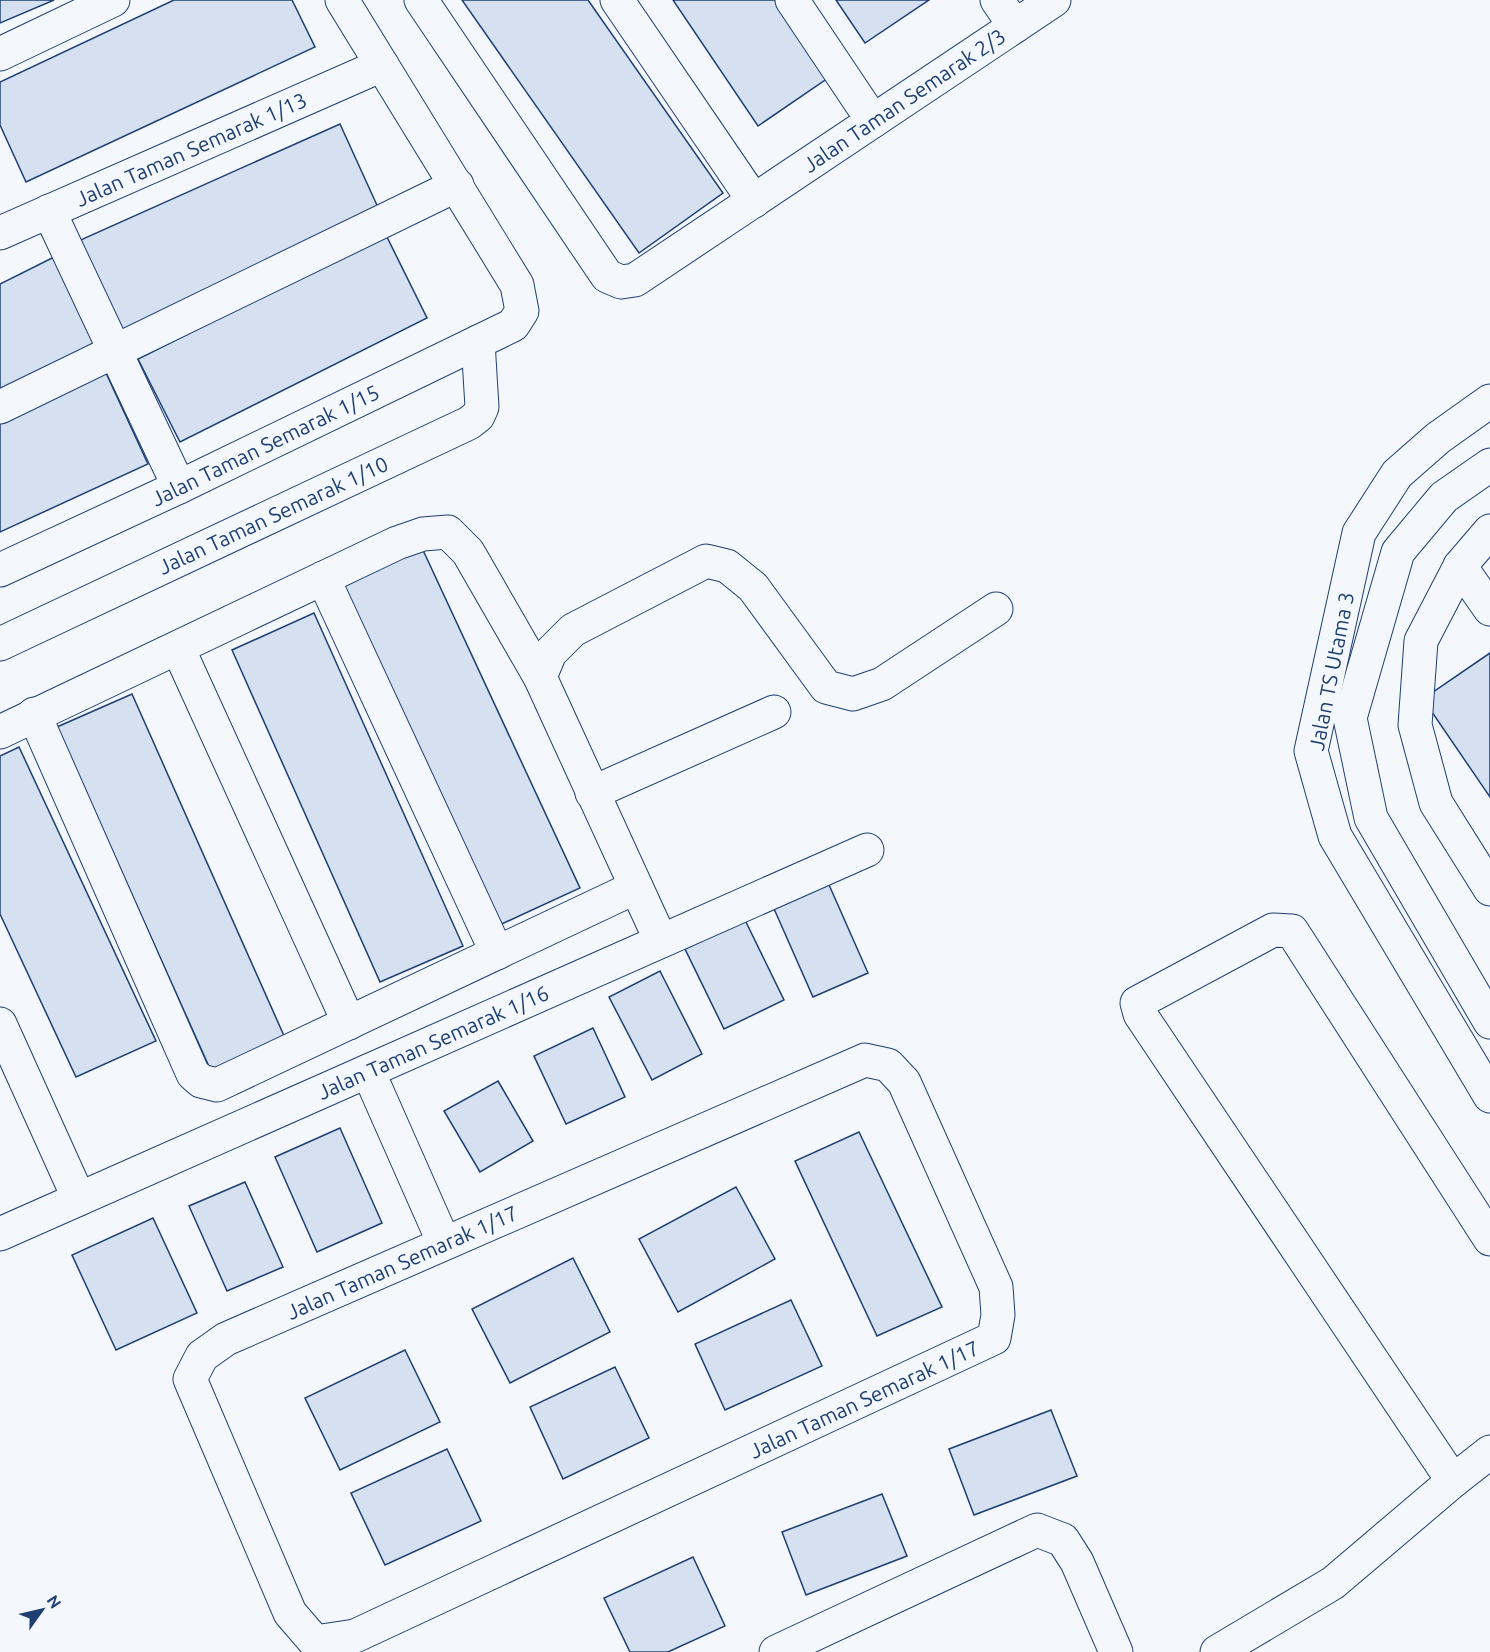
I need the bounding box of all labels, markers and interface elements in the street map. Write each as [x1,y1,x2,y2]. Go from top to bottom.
street label: Jalan Taman Semarak 2/3 [798,23,1010,177]
street label: Jalan Taman Semarak 1/13 [72,87,310,211]
street label: Jalan Taman Semarak 1/15 [147,379,383,511]
street label: Jalan Taman Semarak 1/10 [154,451,392,579]
street label: Jalan TS Utama 3 [1304,590,1358,752]
street label: Jalan Taman Semarak 1/16 [314,980,552,1104]
street label: Jalan Taman Semarak 1/17 [283,1200,521,1324]
street label: Jalan Taman Semarak 1/17 [745,1335,983,1463]
north arrow [12,1580,72,1640]
text: N [44,1592,65,1612]

